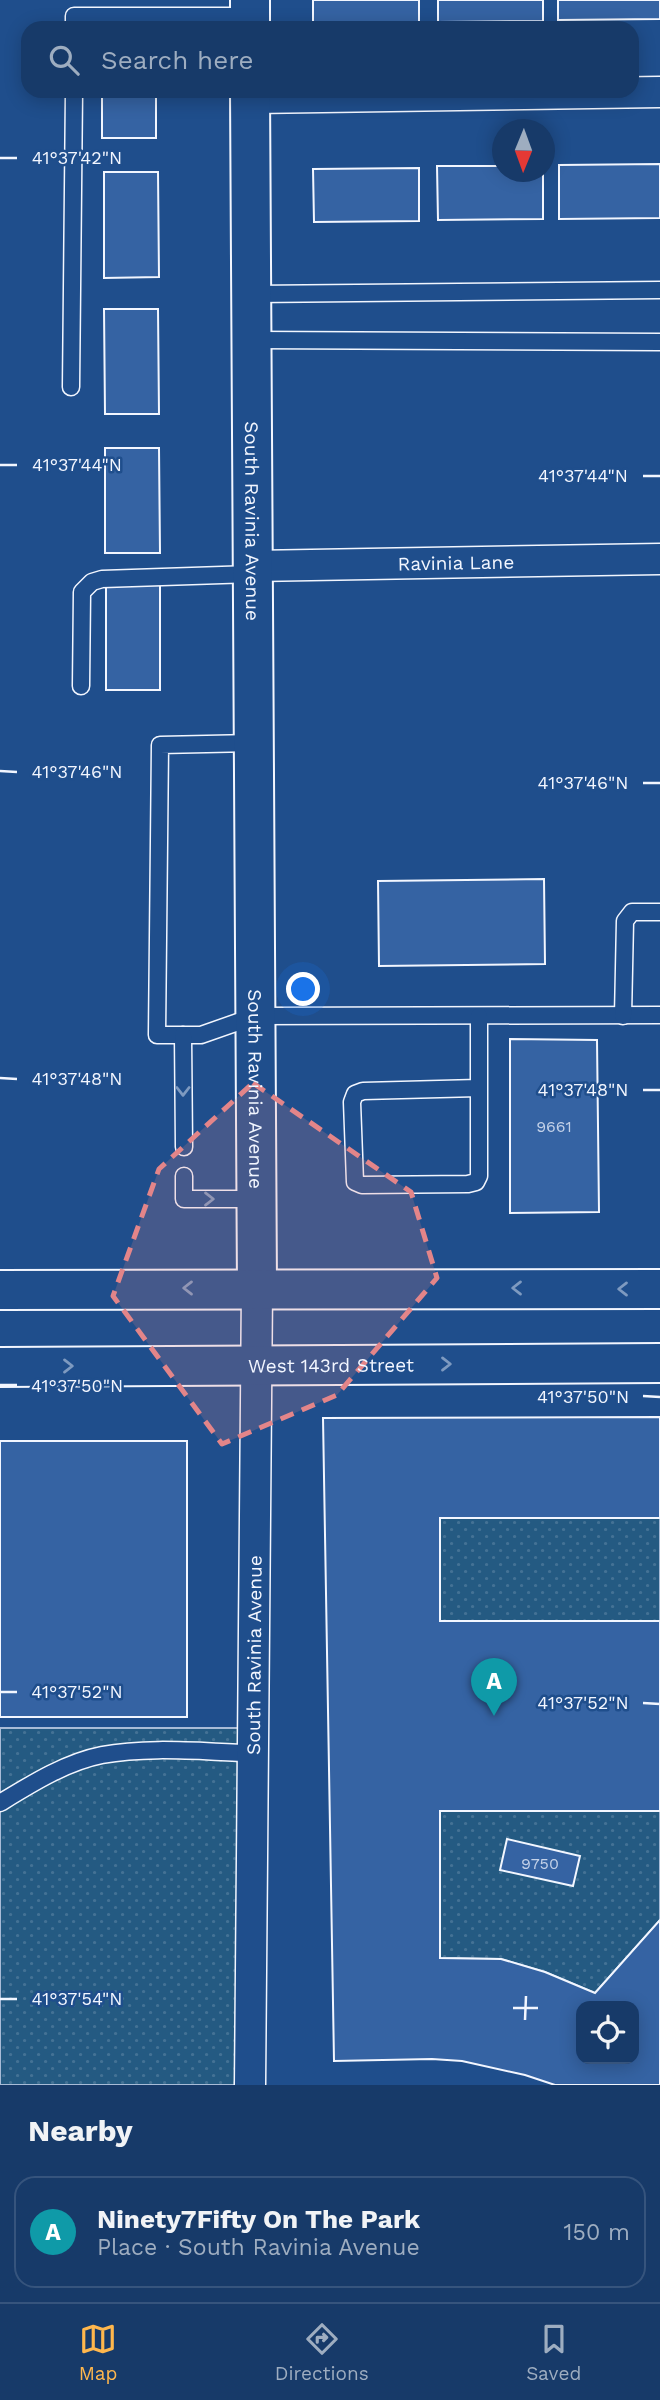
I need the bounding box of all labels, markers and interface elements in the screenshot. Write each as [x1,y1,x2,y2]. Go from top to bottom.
search box [21,21,639,98]
icon: search [45,41,83,79]
text: Search here [101,45,253,75]
north arrow [492,119,555,182]
text: 41°37'42"N [32,147,122,168]
street label: South Ravinia Avenue [240,421,264,621]
text: 41°37'44"N [32,454,122,475]
text: 41°37'44"N [538,465,628,486]
street label: Ravinia Lane [398,551,514,576]
text: 41°37'46"N [32,761,122,782]
text: 41°37'46"N [538,772,628,793]
your location [286,972,320,1006]
street label: South Ravinia Avenue [243,989,267,1189]
text: 41°37'48"N [31,1068,123,1089]
text: 41°37'48"N [537,1079,629,1100]
one-way arrow [176,1086,191,1097]
house number: 9661 [536,1117,572,1136]
one-way arrow [204,1191,214,1207]
one-way arrow [183,1280,193,1296]
one-way arrow [511,1280,522,1296]
one-way arrow [617,1281,627,1297]
street label: West 143rd Street [248,1353,414,1377]
one-way arrow [442,1356,452,1372]
one-way arrow [63,1358,74,1374]
text: 41°37'50"N [31,1375,123,1396]
text: 41°37'50"N [537,1386,629,1407]
street label: South Ravinia Avenue [242,1555,267,1755]
pin: A [471,1658,517,1716]
text: 41°37'52"N [31,1681,123,1702]
text: 41°37'52"N [537,1692,629,1713]
house number: 9750 [521,1854,559,1873]
text: 41°37'54"N [31,1988,123,2009]
map controls [576,2001,639,2064]
button: locate [576,2001,639,2064]
text: Nearby [28,2113,133,2148]
text: Ninety7Fifty On The Park [97,2204,420,2234]
text: A [45,2219,61,2246]
text: 150 m [564,2219,630,2246]
text: Place · South Ravinia Avenue [97,2234,420,2261]
tab: Map [79,2320,117,2385]
tab: Directions [275,2320,369,2385]
tab: Saved [526,2320,581,2385]

